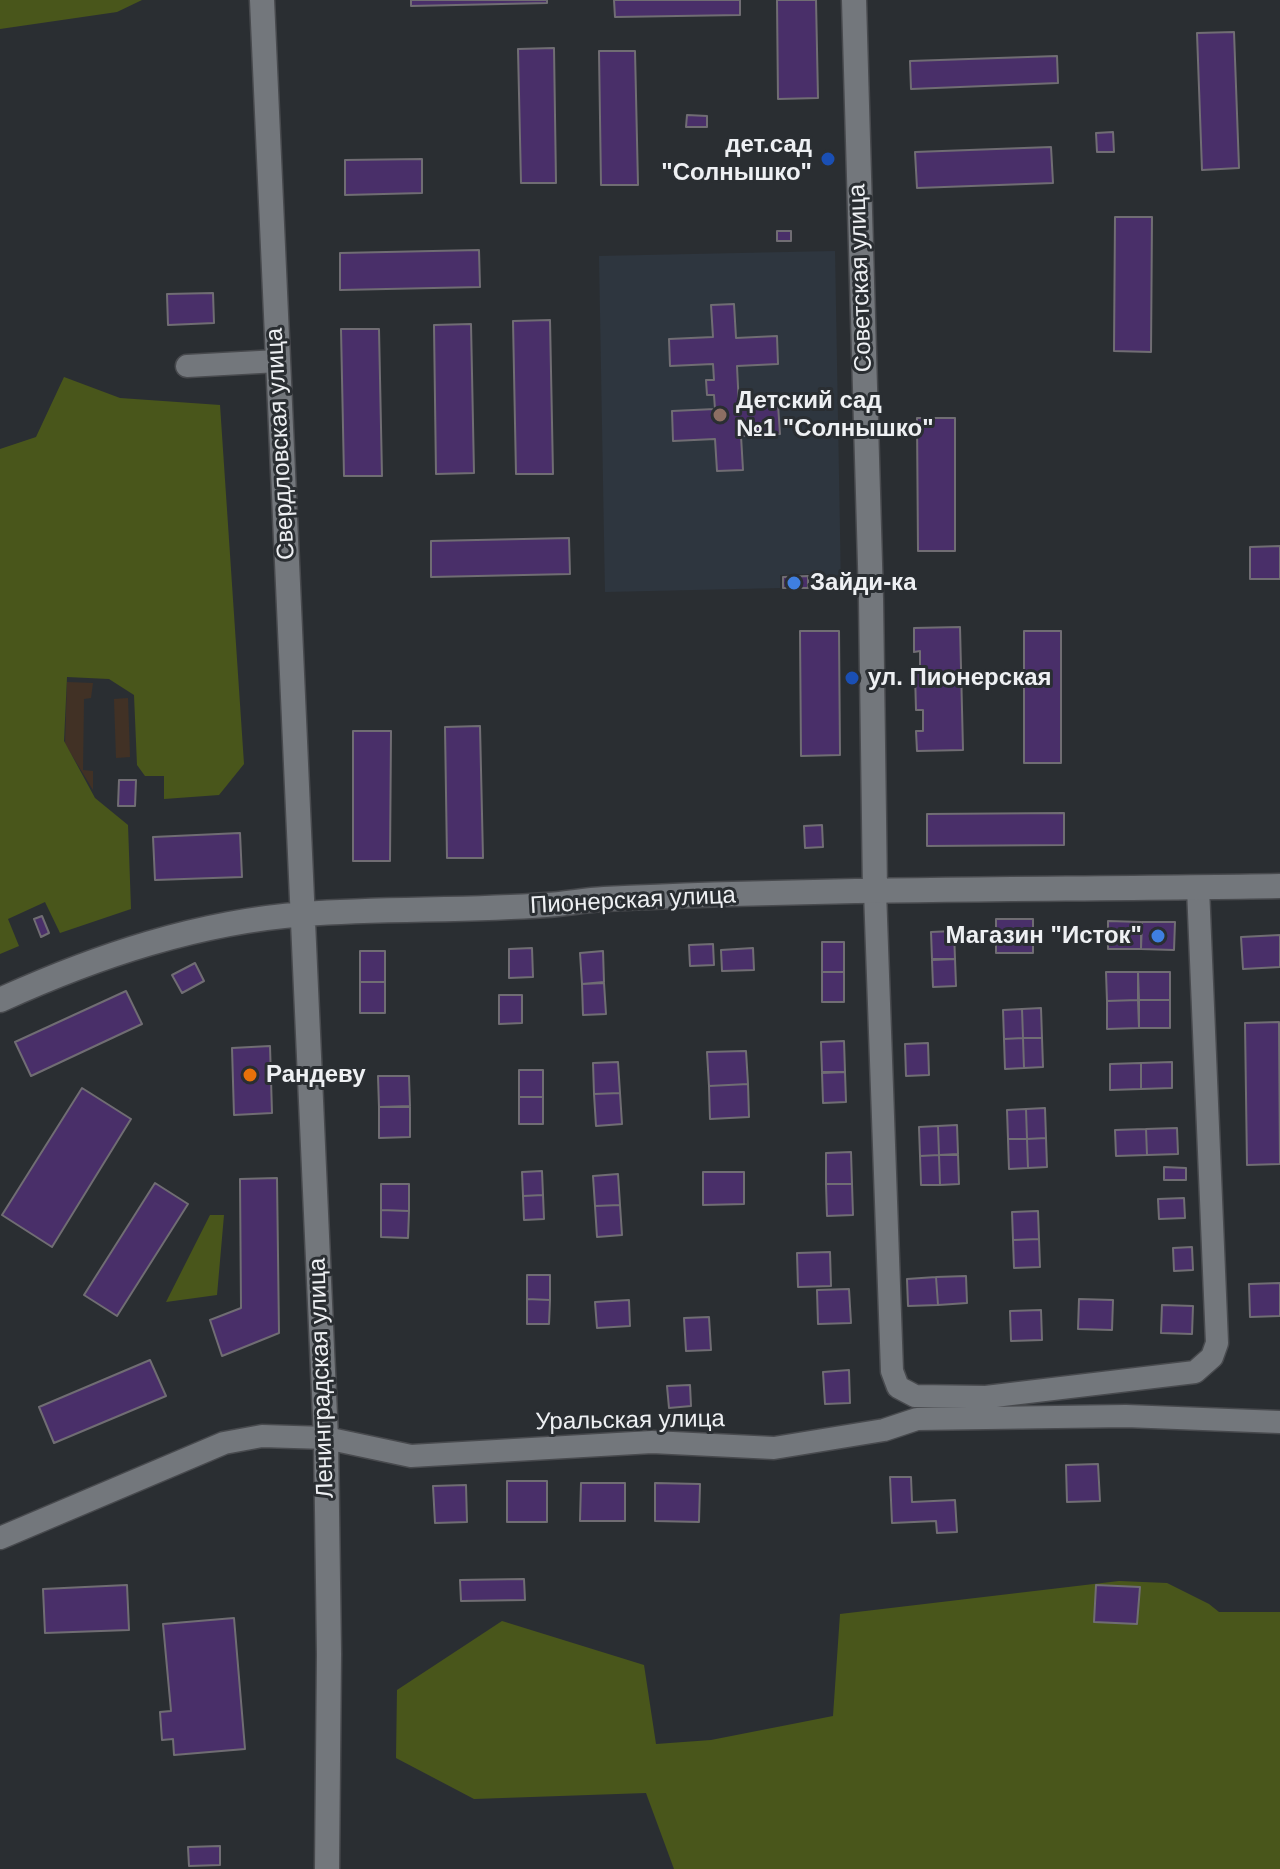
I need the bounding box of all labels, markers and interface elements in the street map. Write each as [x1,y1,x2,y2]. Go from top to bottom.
place label: дет.сад "Солнышко" [661,131,812,187]
marker: дет.сад "Солнышко" [819,150,837,168]
street label: Советская улица [843,183,879,373]
street label: Свердловская улица [261,327,301,561]
place label: Детский сад №1 "Солнышко" [736,387,934,443]
marker: Детский сад №1 "Солнышко" [711,406,729,424]
place label: Зайди-ка [810,569,916,597]
marker: Зайди-ка [785,574,803,592]
place label: ул. Пионерская [868,664,1051,692]
marker: ул. Пионерская [843,669,861,687]
street label: Пионерская улица [529,881,737,921]
place label: Магазин "Исток" [945,922,1142,950]
marker: Магазин "Исток" [1149,927,1167,945]
place label: Рандеву [266,1061,366,1089]
marker: Рандеву [241,1066,259,1084]
street label: Ленинградская улица [303,1257,341,1499]
street label: Уральская улица [535,1405,725,1437]

